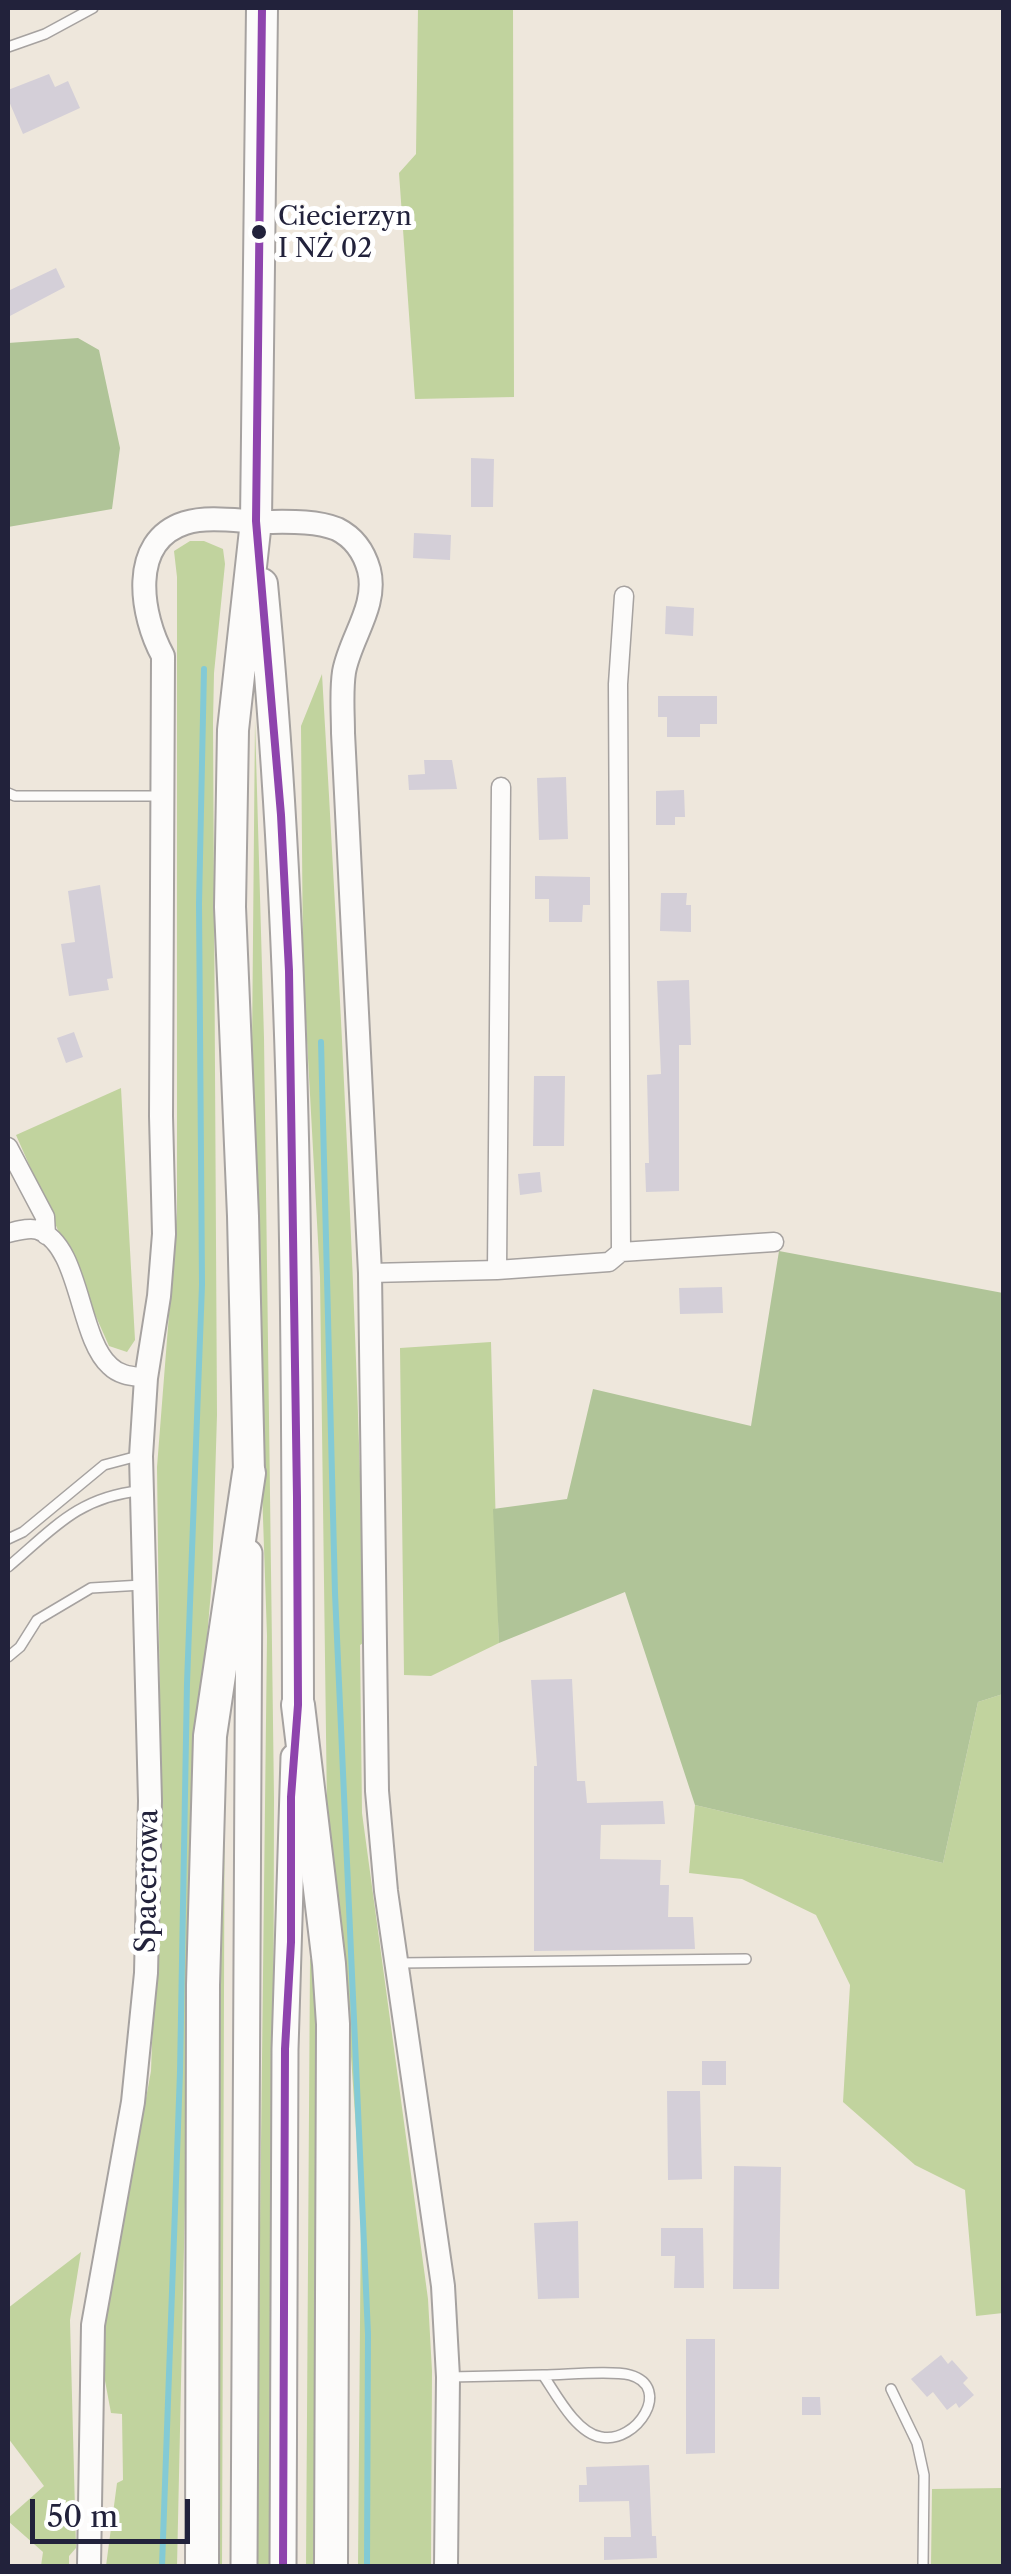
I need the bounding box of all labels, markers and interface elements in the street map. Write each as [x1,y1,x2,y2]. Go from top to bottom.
place label: Ciecierzyn I NŻ 02 [278,201,412,262]
marker: Ciecierzyn I NŻ 02 [249,222,269,242]
street label: Spacerowa [130,1809,166,1953]
scale bar [35,2479,195,2541]
text: 50 m [47,2498,118,2535]

